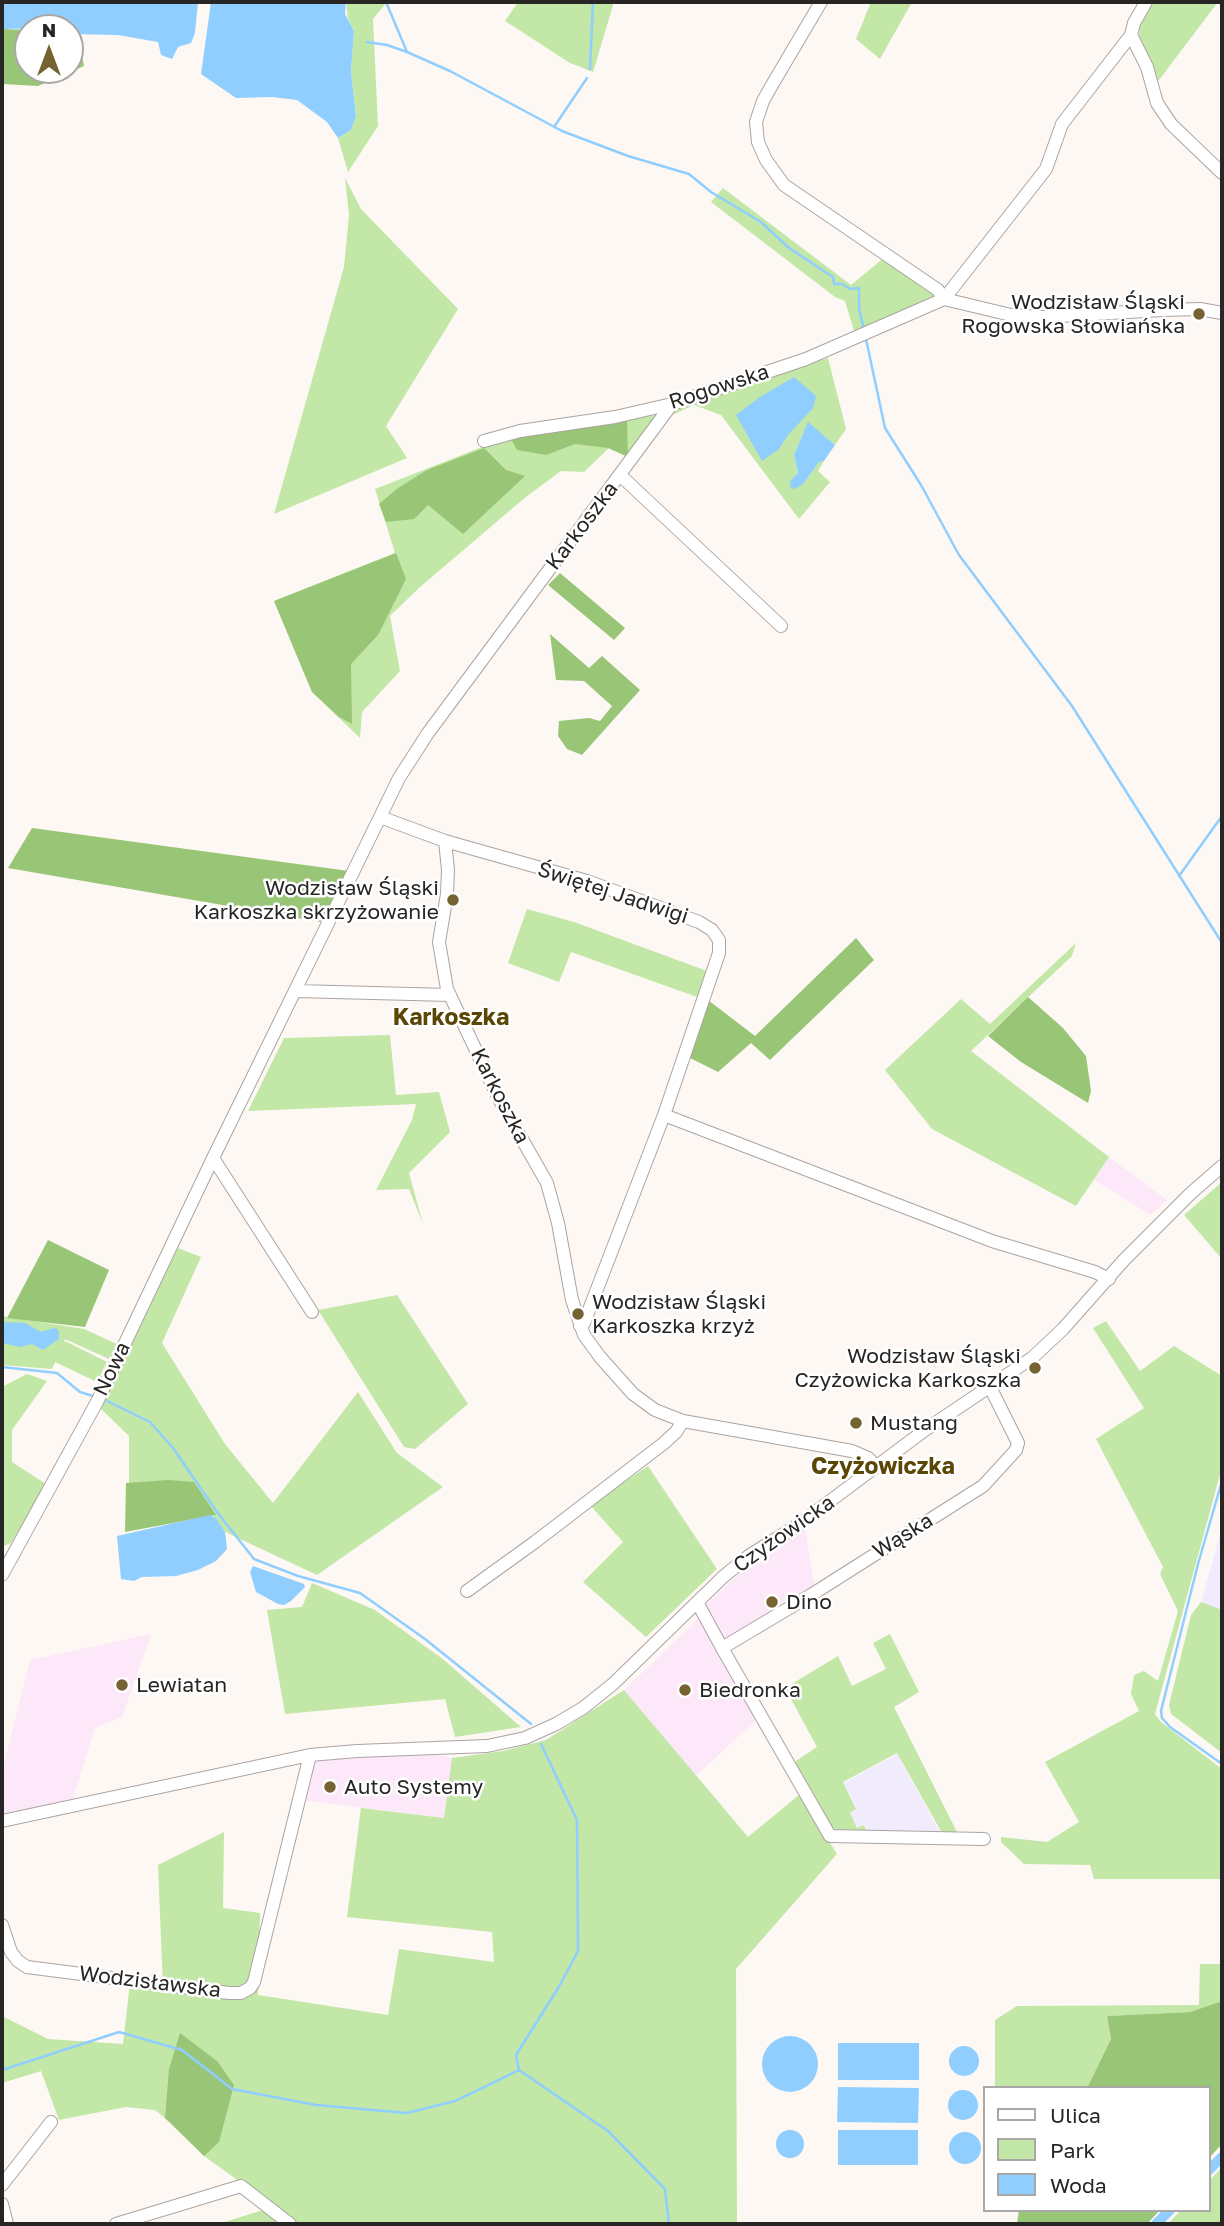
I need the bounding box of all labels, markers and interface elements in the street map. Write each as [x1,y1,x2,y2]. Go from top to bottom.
north arrow [14,14,84,84]
text: N [42,18,56,41]
place label: Wodzisław Śląski Rogowska Słowiańska [961,289,1185,339]
marker: Wodzisław Śląski Rogowska Słowiańska [1191,306,1207,322]
street label: Rogowska [666,359,772,415]
street label: Karkoszka [541,477,623,575]
street label: Świętej Jadwigi [534,857,692,929]
place label: Wodzisław Śląski Karkoszka skrzyżowanie [194,875,439,925]
marker: Wodzisław Śląski Karkoszka skrzyżowanie [445,892,461,908]
district label: Karkoszka [393,1004,509,1032]
street label: Karkoszka [465,1044,535,1148]
place label: Wodzisław Śląski Karkoszka krzyż [592,1289,766,1339]
marker: Wodzisław Śląski Karkoszka krzyż [570,1306,586,1322]
street label: Nowa [88,1338,136,1400]
place label: Wodzisław Śląski Czyżowicka Karkoszka [795,1343,1021,1393]
marker: Wodzisław Śląski Czyżowicka Karkoszka [1027,1360,1043,1376]
place label: Mustang [870,1410,958,1436]
marker: Mustang [848,1415,864,1431]
district label: Czyżowiczka [811,1453,955,1481]
street label: Czyżowicka [729,1490,839,1578]
street label: Wąska [868,1508,938,1564]
place label: Dino [786,1589,832,1615]
marker: Dino [764,1594,780,1610]
place label: Lewiatan [136,1672,227,1698]
marker: Lewiatan [114,1677,130,1693]
place label: Biedronka [699,1677,801,1703]
marker: Biedronka [677,1682,693,1698]
place label: Auto Systemy [344,1774,483,1800]
marker: Auto Systemy [322,1779,338,1795]
street label: Wodzisławska [78,1961,222,2003]
legend [982,2086,1210,2212]
text: Ulica [1050,2102,1101,2128]
text: Park [1050,2137,1095,2163]
text: Woda [1050,2172,1107,2198]

